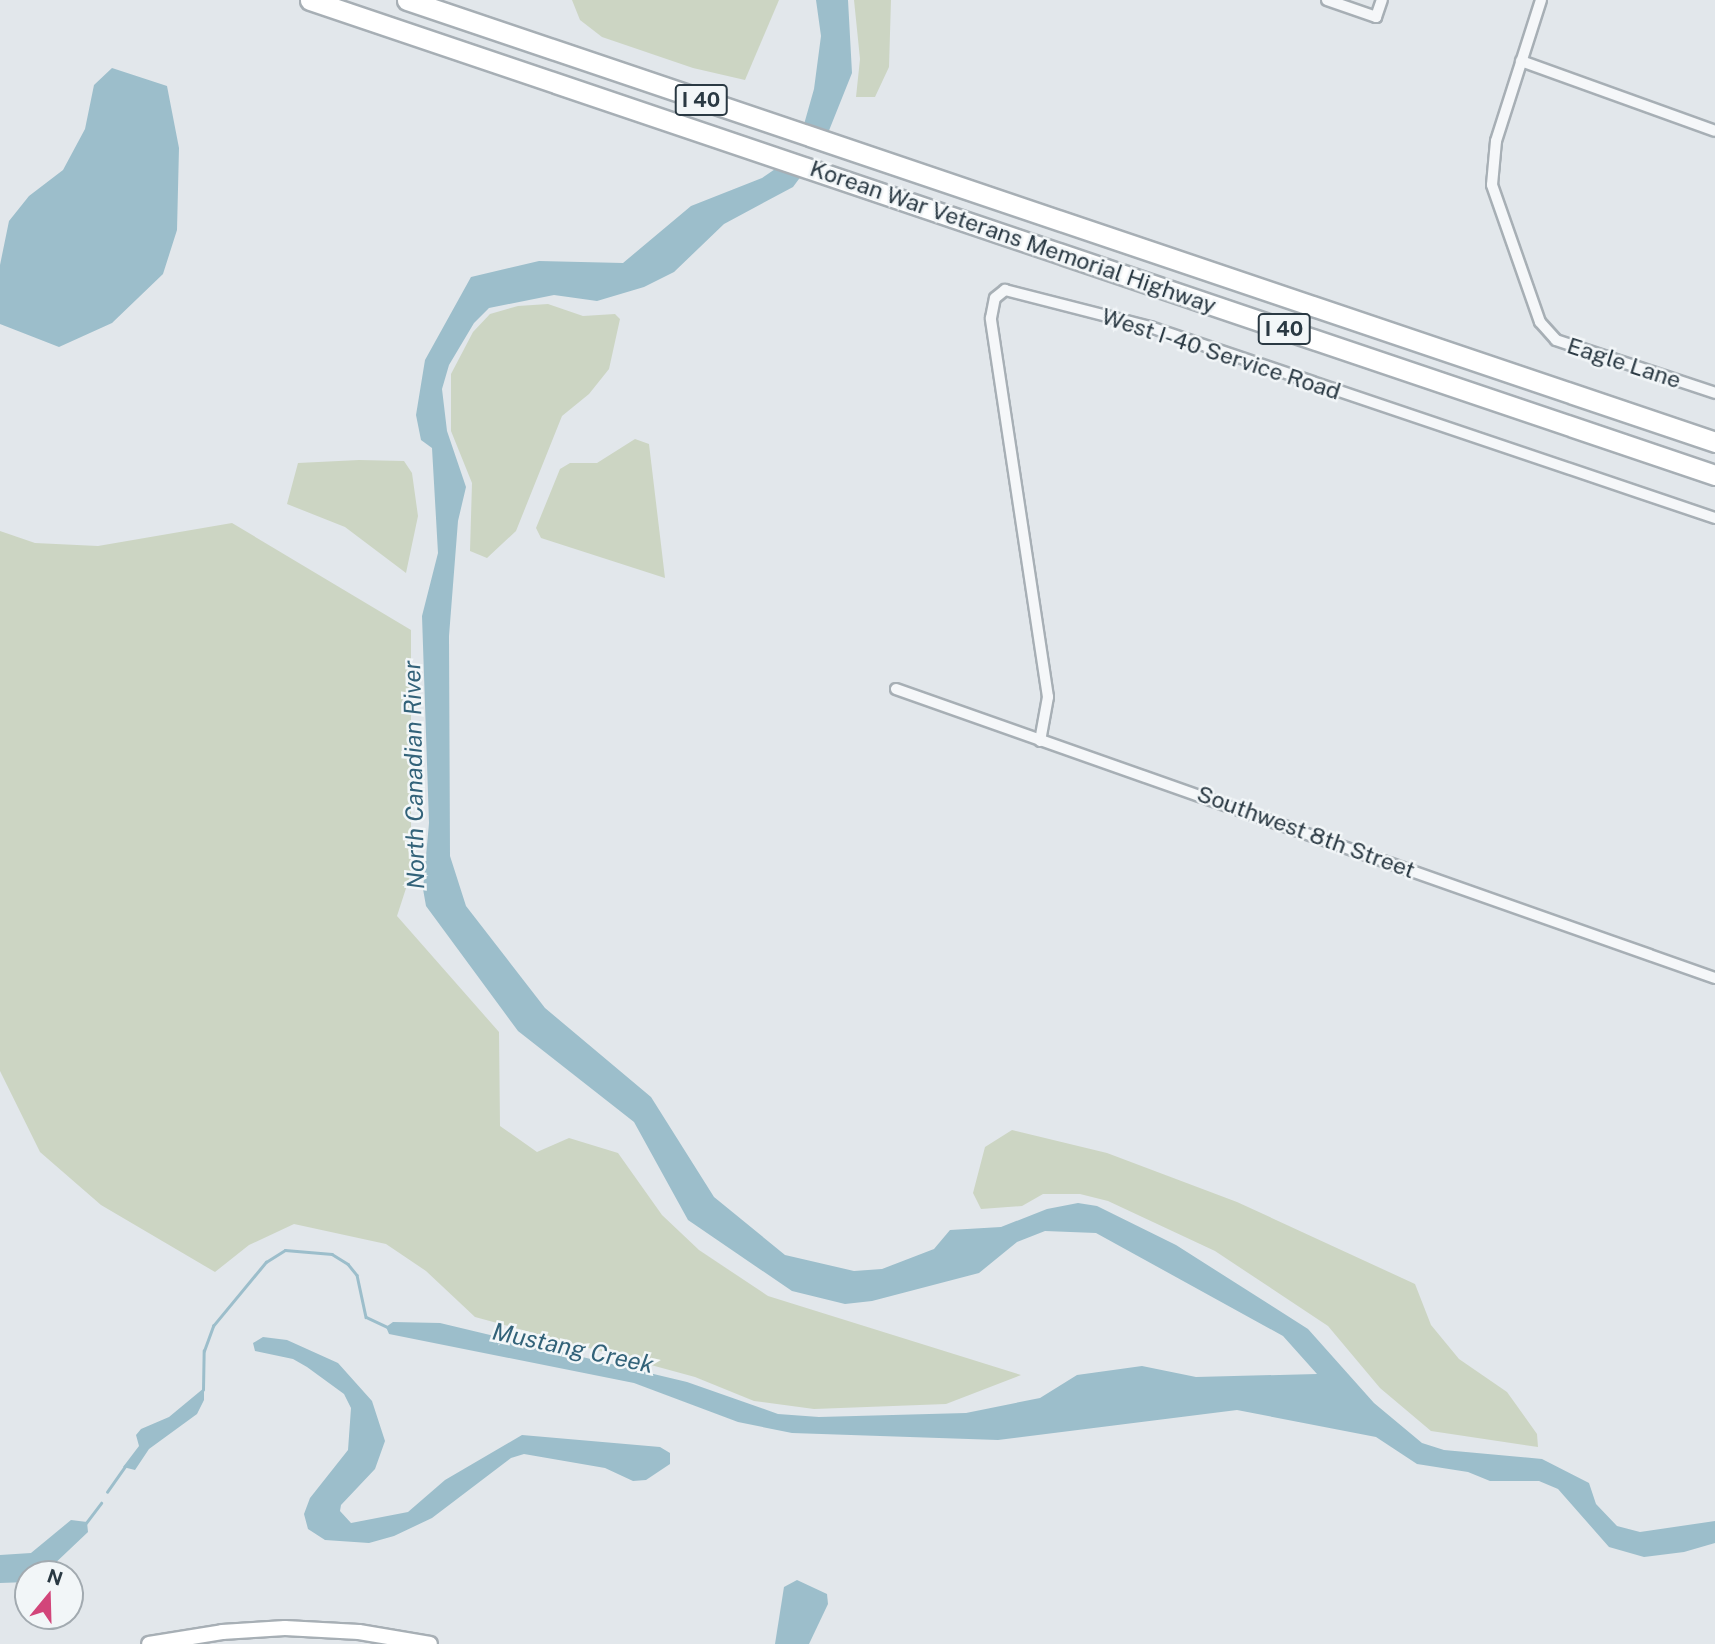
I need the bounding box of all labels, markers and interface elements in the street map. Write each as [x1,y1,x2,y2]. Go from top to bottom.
road number: I 40 [673,82,729,118]
street label: Korean War Veterans Memorial Highway [806,154,1220,320]
street label: West I-40 Service Road [1098,302,1344,406]
road number: I 40 [1256,312,1312,346]
street label: Eagle Lane [1564,332,1684,394]
water label: North Canadian River [398,660,430,890]
street label: Southwest 8th Street [1193,780,1419,884]
water label: Mustang Creek [490,1317,656,1379]
north arrow [14,1560,84,1630]
text: N [45,1564,66,1590]

